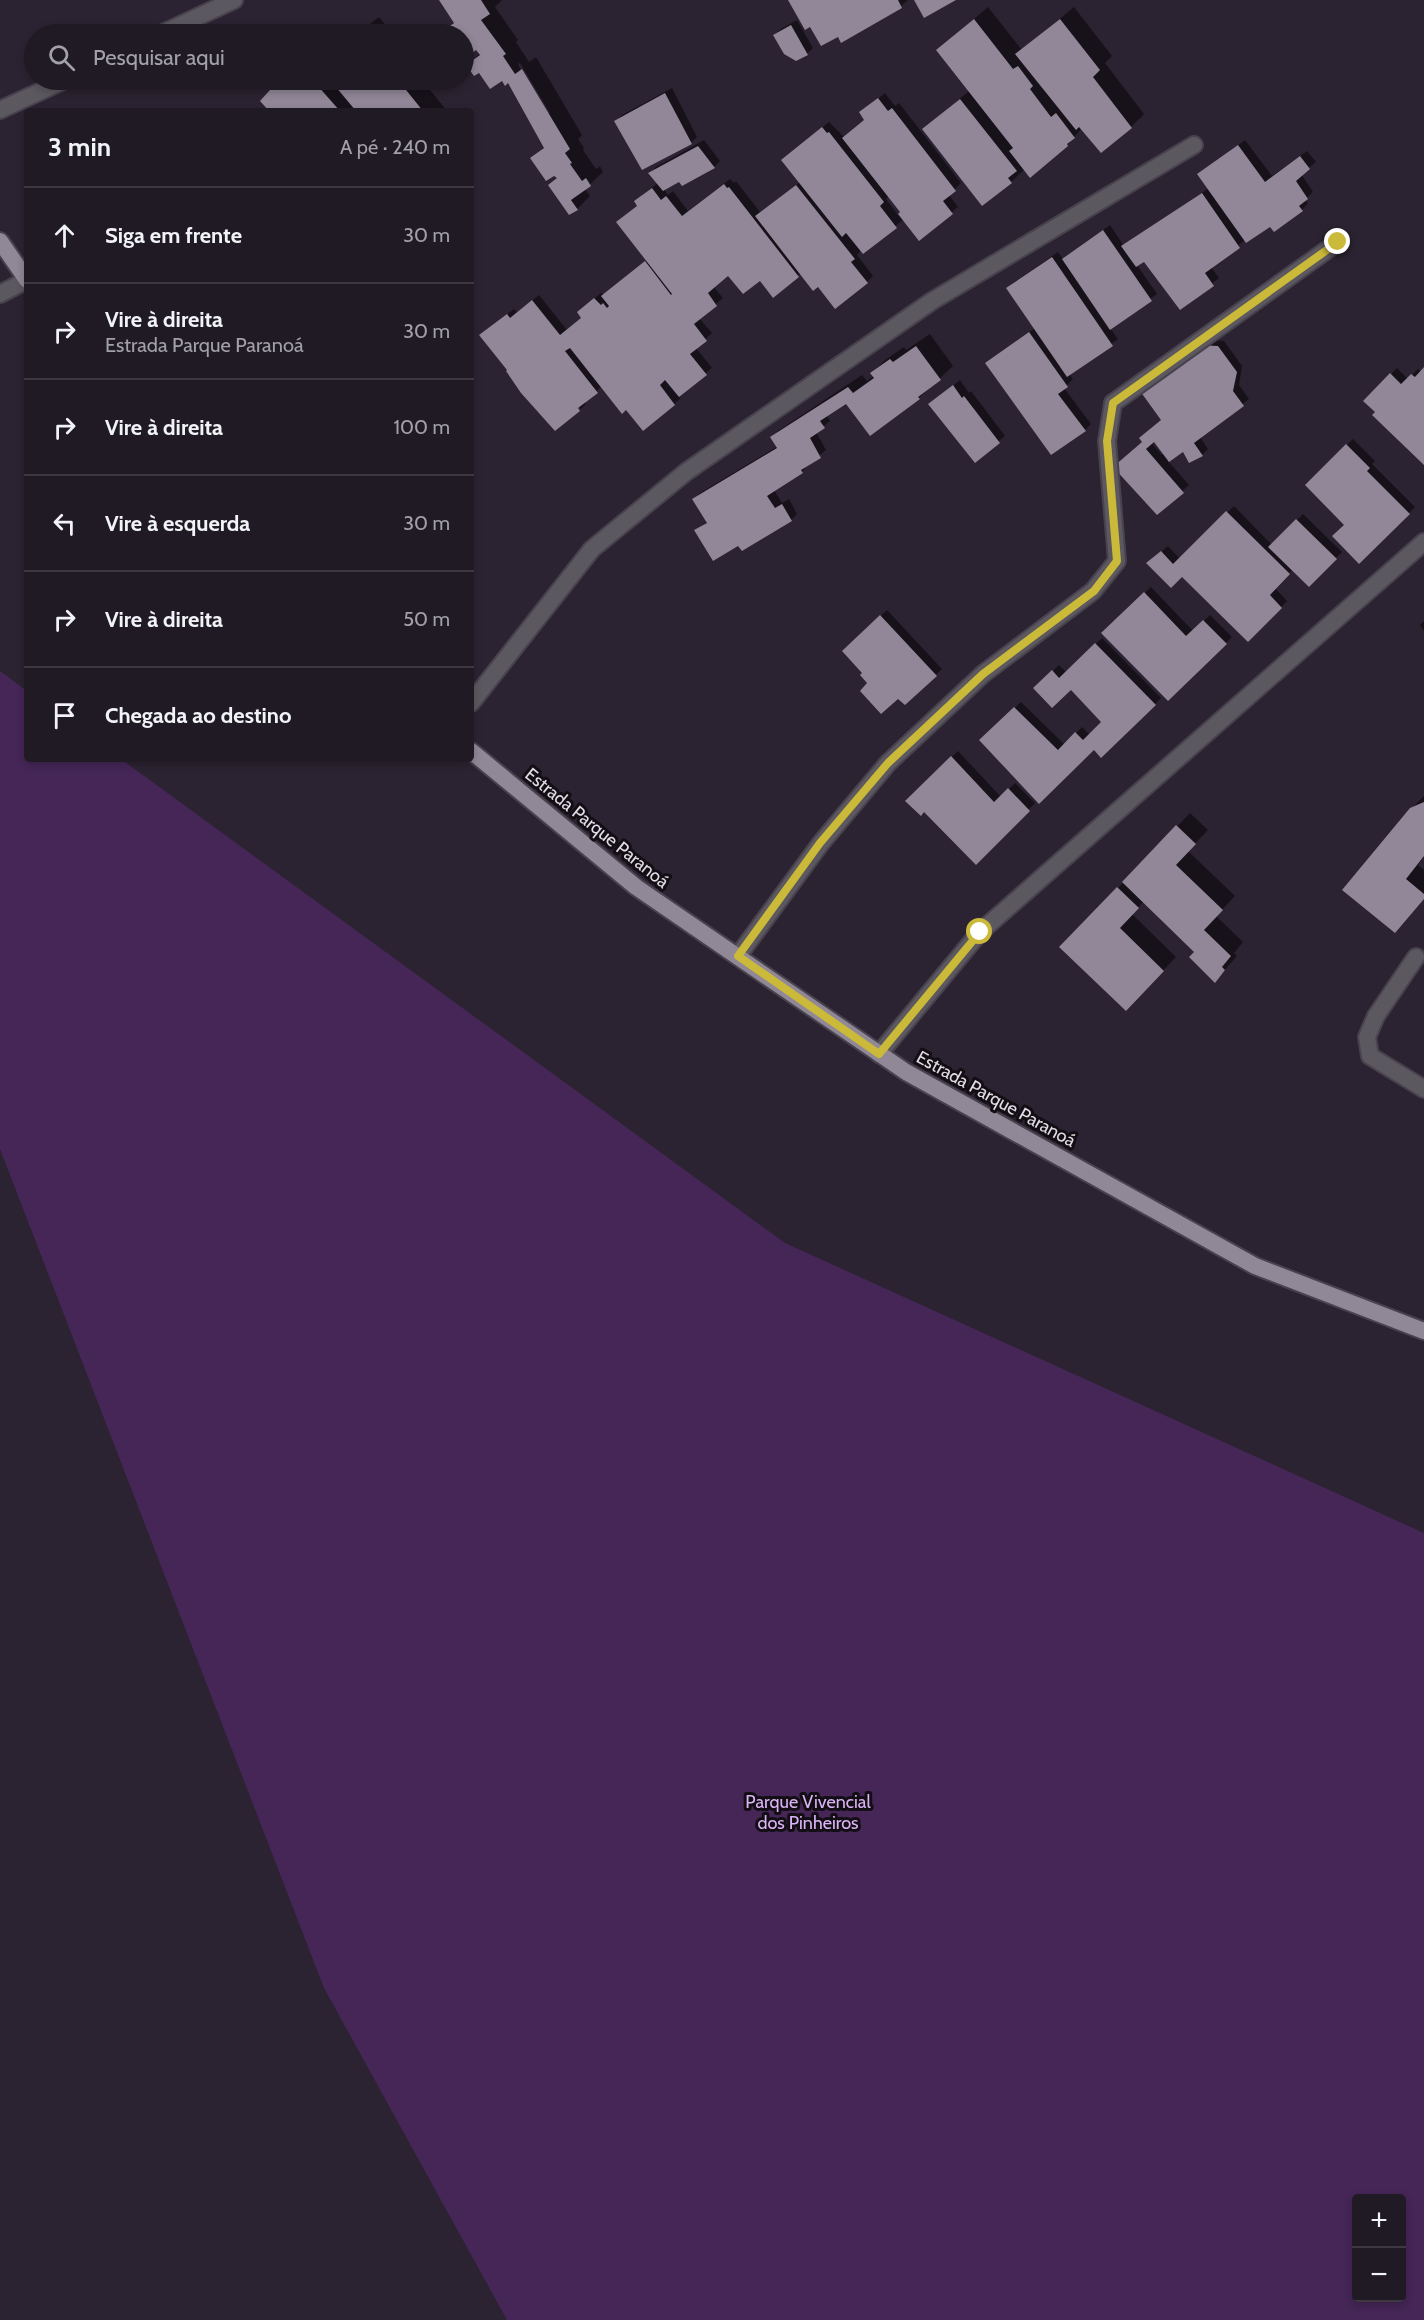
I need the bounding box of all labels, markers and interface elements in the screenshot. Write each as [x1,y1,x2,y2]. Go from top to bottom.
search box [24,24,474,90]
icon: search [45,41,78,74]
text: Pesquisar aqui [93,44,225,71]
text: 3 min [48,131,111,163]
text: A pé · 240 m [340,135,450,159]
icon: ahead [48,219,81,252]
text: Siga em frente [105,222,242,249]
text: 30 m [403,223,450,247]
route end [1324,228,1350,254]
text: Vire à direita [105,306,223,333]
icon: right [48,315,81,348]
text: 30 m [403,319,450,343]
text: Estrada Parque Paranoá [105,333,303,357]
icon: right [48,411,81,444]
text: Vire à direita [105,414,223,441]
text: 100 m [394,415,450,439]
icon: left [48,507,81,540]
text: Vire à esquerda [105,510,250,537]
text: 30 m [403,511,450,535]
icon: right [48,603,81,636]
text: Vire à direita [105,606,223,633]
text: 50 m [403,607,450,631]
icon: arrive [48,699,81,732]
text: Chegada ao destino [105,702,291,729]
street label: Estrada Parque Paranoá [521,763,674,893]
route start [966,918,992,944]
street label: Estrada Parque Paranoá [913,1046,1080,1152]
park label: Parque Vivencial dos Pinheiros [745,1791,871,1834]
map controls [1352,2194,1406,2302]
button: + [1352,2194,1406,2248]
button: − [1352,2248,1406,2302]

